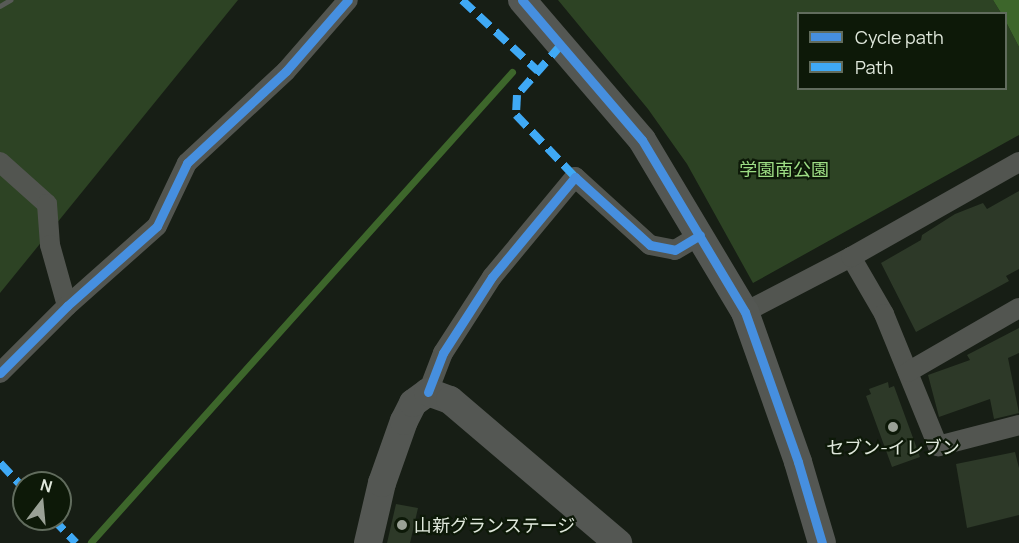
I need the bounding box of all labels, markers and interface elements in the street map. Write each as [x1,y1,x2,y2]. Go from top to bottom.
legend [797,12,1007,90]
text: Cycle path [855,25,944,49]
text: Path [855,55,893,79]
park label: 学園南公園 [739,158,829,180]
marker: セブン-イレブン [886,420,900,434]
place label: セブン-イレブン [826,436,960,458]
north arrow [12,471,72,531]
text: N [38,473,55,498]
place label: 山新グランステージ [414,514,576,536]
marker: 山新グランステージ [395,518,409,532]

